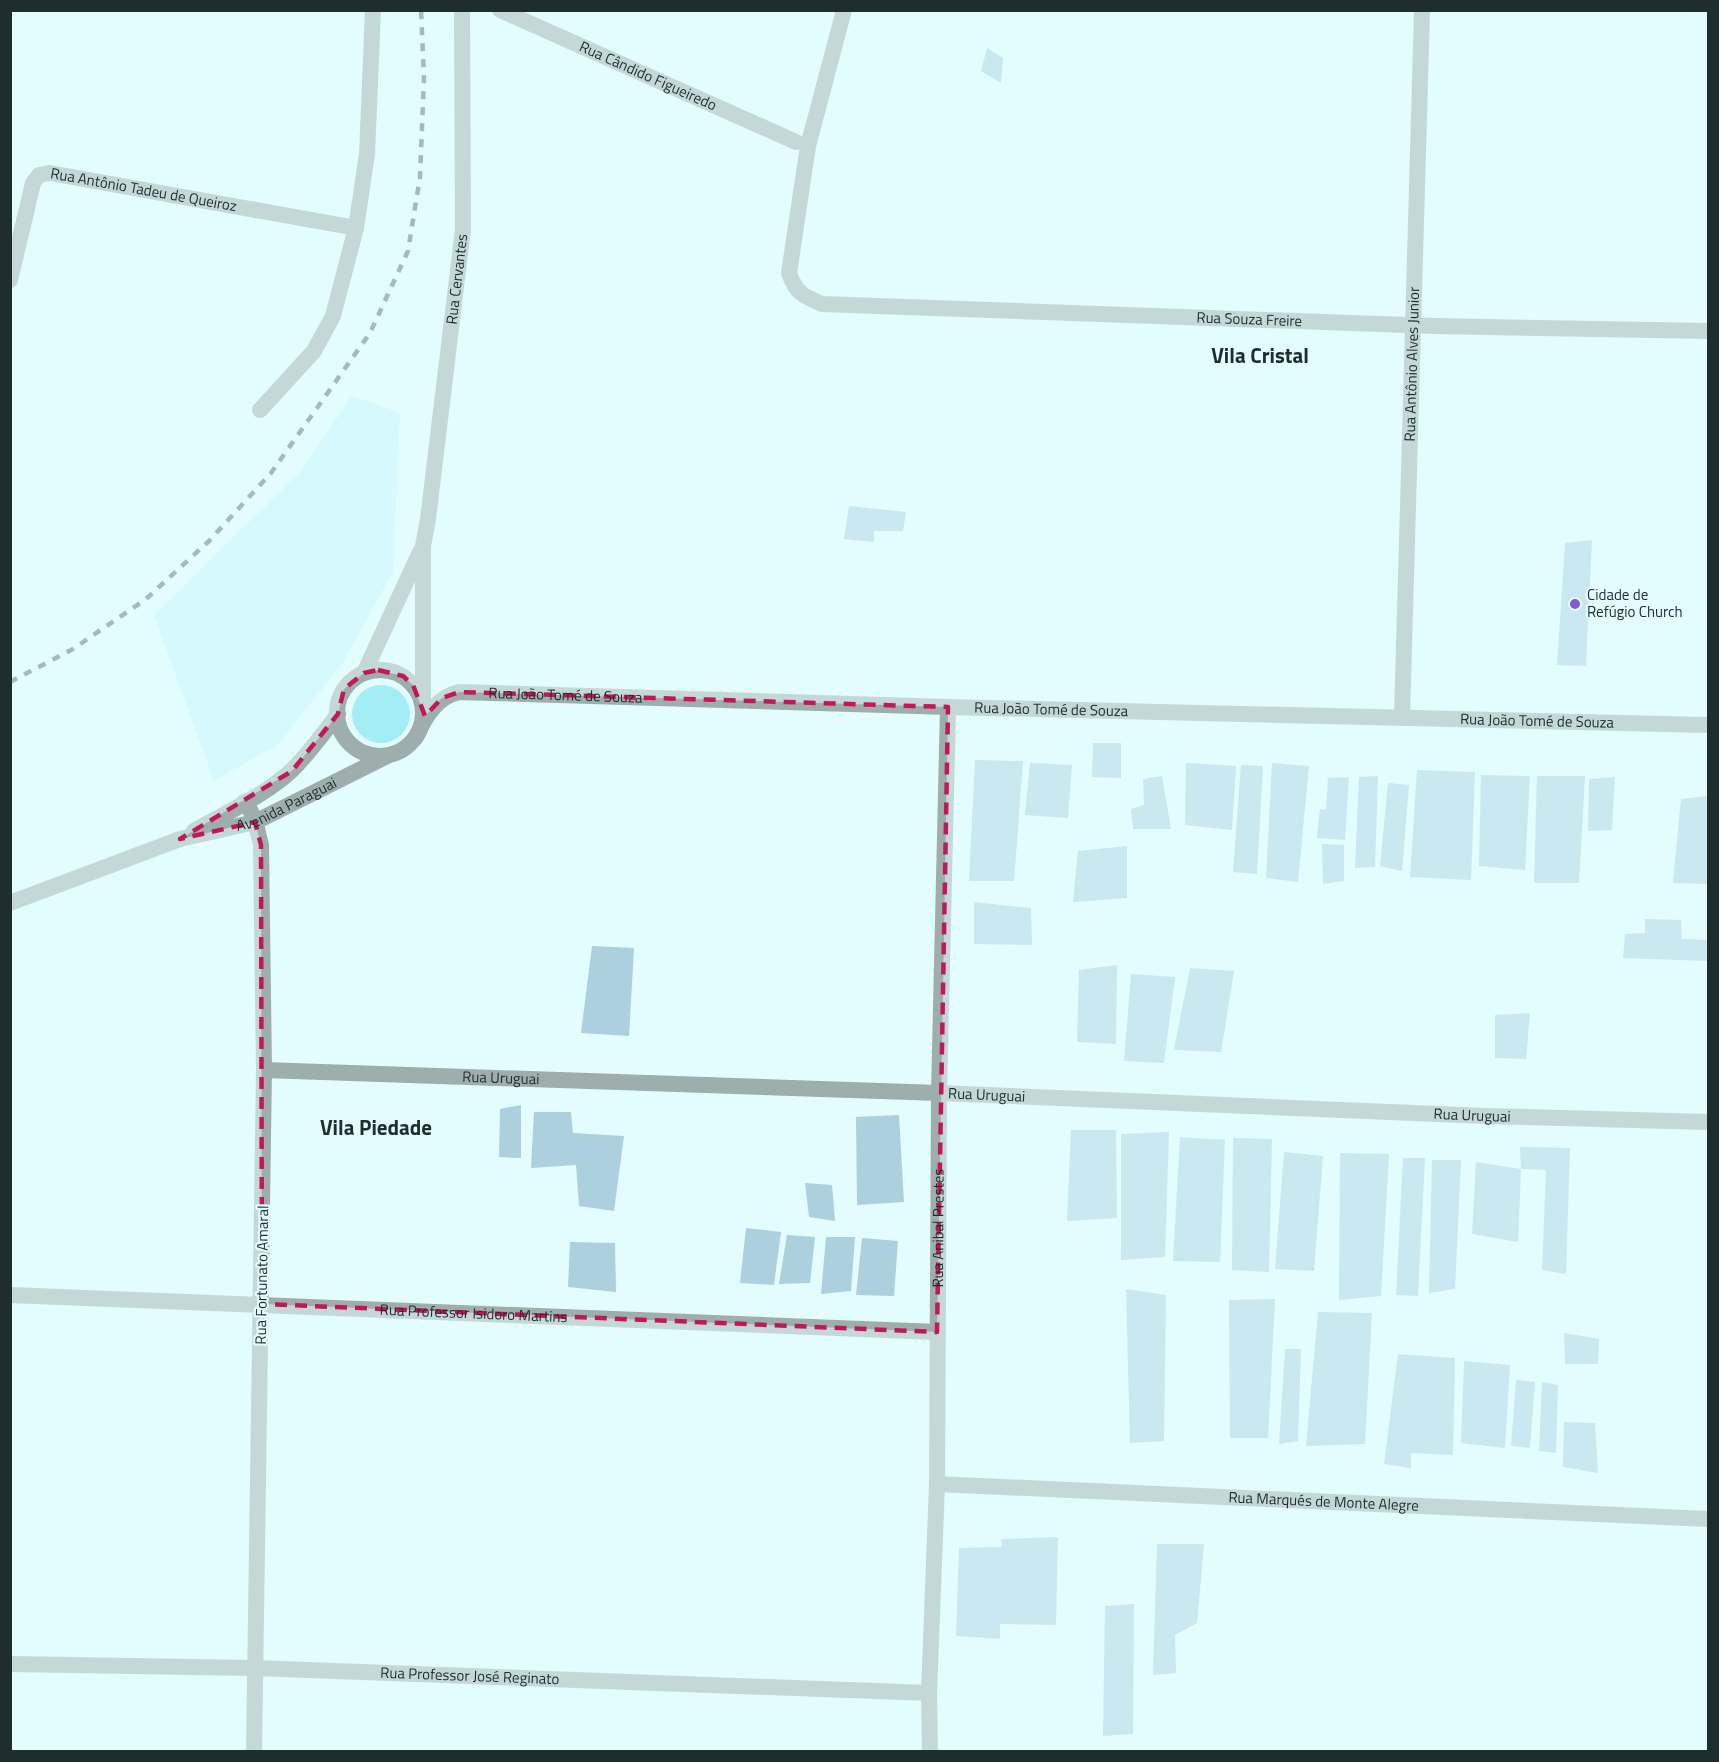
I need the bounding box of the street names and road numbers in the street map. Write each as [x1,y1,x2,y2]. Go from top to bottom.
street label: Rua Cândido Figueiredo [576,35,721,116]
street label: Rua Antônio Tadeu de Queiroz [49,161,239,217]
street label: Rua Cervantes [440,232,473,326]
street label: Rua Antônio Alves Junior [1398,286,1425,442]
street label: Rua Souza Freire [1196,305,1303,332]
street label: Rua João Tomé de Souza [488,681,643,709]
street label: Rua João Tomé de Souza [974,696,1129,722]
street label: Rua João Tomé de Souza [1460,707,1615,734]
street label: Avenida Paraguai [234,771,340,837]
street label: Rua Uruguai [462,1065,540,1090]
street label: Rua Uruguai [947,1081,1026,1108]
street label: Rua Uruguai [1433,1102,1511,1128]
street label: Rua Anibal Prestes [926,1169,950,1288]
street label: Rua Fortunato Amaral [249,1205,274,1345]
street label: Rua Professor Isidoro Martins [379,1298,568,1328]
street label: Rua Marqués de Monte Alegre [1228,1485,1419,1517]
street label: Rua Professor José Reginato [380,1661,560,1690]

